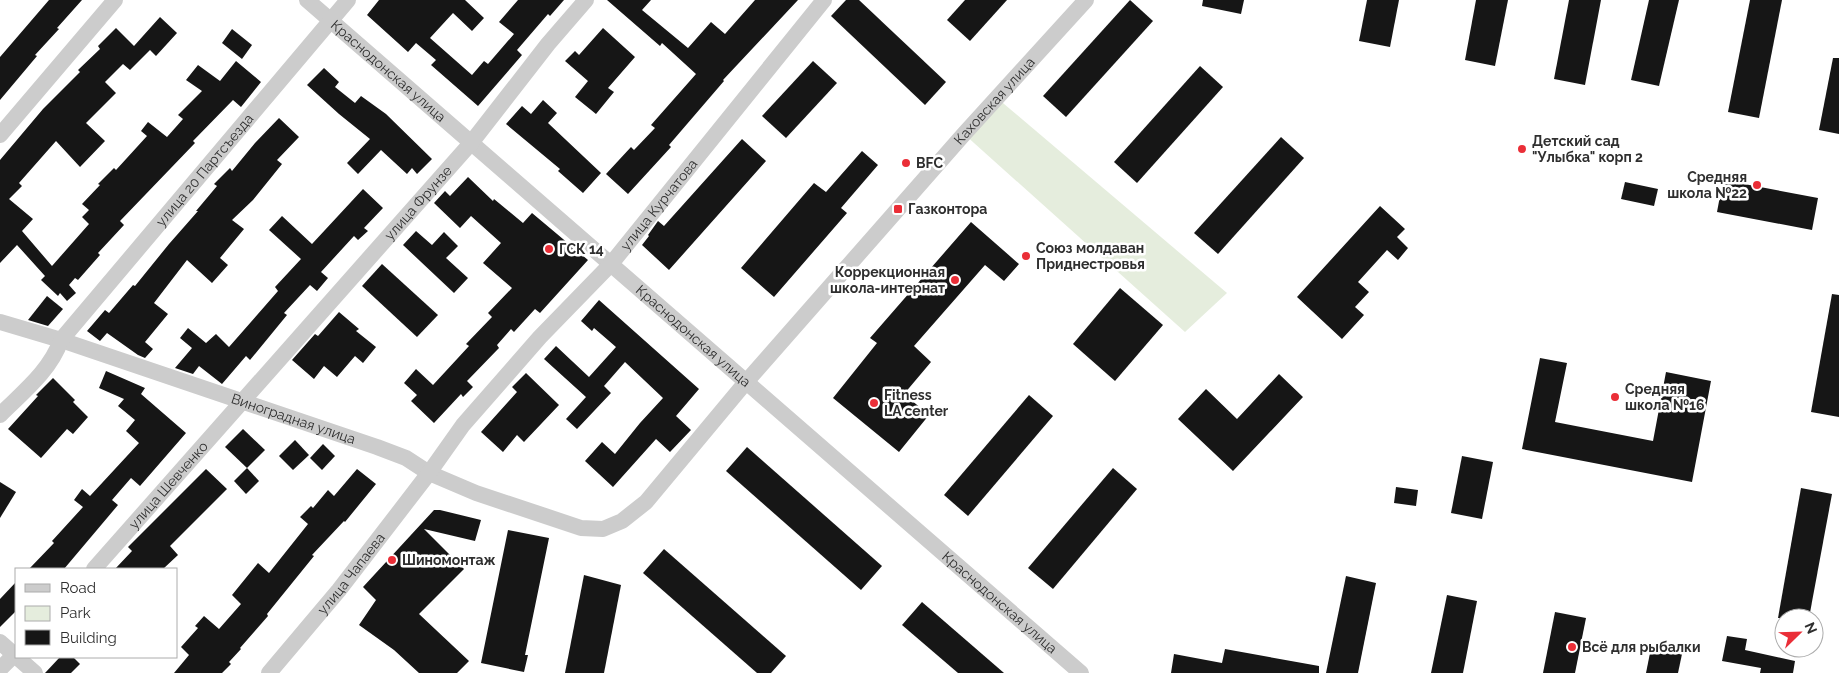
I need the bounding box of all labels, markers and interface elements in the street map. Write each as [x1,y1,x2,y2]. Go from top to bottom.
street label: Краснодонская улица [328,17,449,125]
street label: Каховская улица [951,54,1038,148]
street label: улица 20 Партсъезда [153,111,256,229]
place label: Детский сад "Улыбка" корп 2 [1532,133,1643,165]
marker: Детский сад "Улыбка" корп 2 [1516,143,1528,155]
place label: BFC [916,155,943,171]
street label: улица Курчатова [617,156,700,254]
marker: BFC [900,157,912,169]
street label: улица Фрунзе [381,163,455,243]
place label: Средняя школа №22 [1667,169,1747,201]
marker: Средняя школа №22 [1751,179,1763,191]
place label: Газконтора [908,201,987,217]
marker: Газконтора [892,203,904,215]
place label: Союз молдаван Приднестровья [1036,240,1145,272]
place label: ГСК 14 [559,241,604,257]
marker: ГСК 14 [543,243,555,255]
marker: Союз молдаван Приднестровья [1020,250,1032,262]
place label: Коррекционная школа-интернат [830,264,945,296]
marker: Коррекционная школа-интернат [949,274,961,286]
street label: Краснодонская улица [633,282,754,390]
place label: Средняя школа №16 [1625,381,1704,413]
place label: Fitness LA center [884,387,949,419]
street label: Виноградная улица [229,390,358,447]
marker: Средняя школа №16 [1609,391,1621,403]
marker: Fitness LA center [868,397,880,409]
street label: улица Шевченко [125,438,211,532]
street label: улица Чапаева [314,530,388,617]
street label: Краснодонская улица [939,548,1060,657]
place label: Шиномонтаж [402,552,496,568]
marker: Шиномонтаж [386,554,398,566]
legend [15,568,178,658]
text: Road [60,579,96,597]
text: Park [60,604,91,622]
north arrow [1774,608,1824,658]
text: N [1802,620,1820,636]
text: Building [60,629,117,647]
place label: Всё для рыбалки [1582,639,1701,655]
marker: Всё для рыбалки [1566,641,1578,653]

